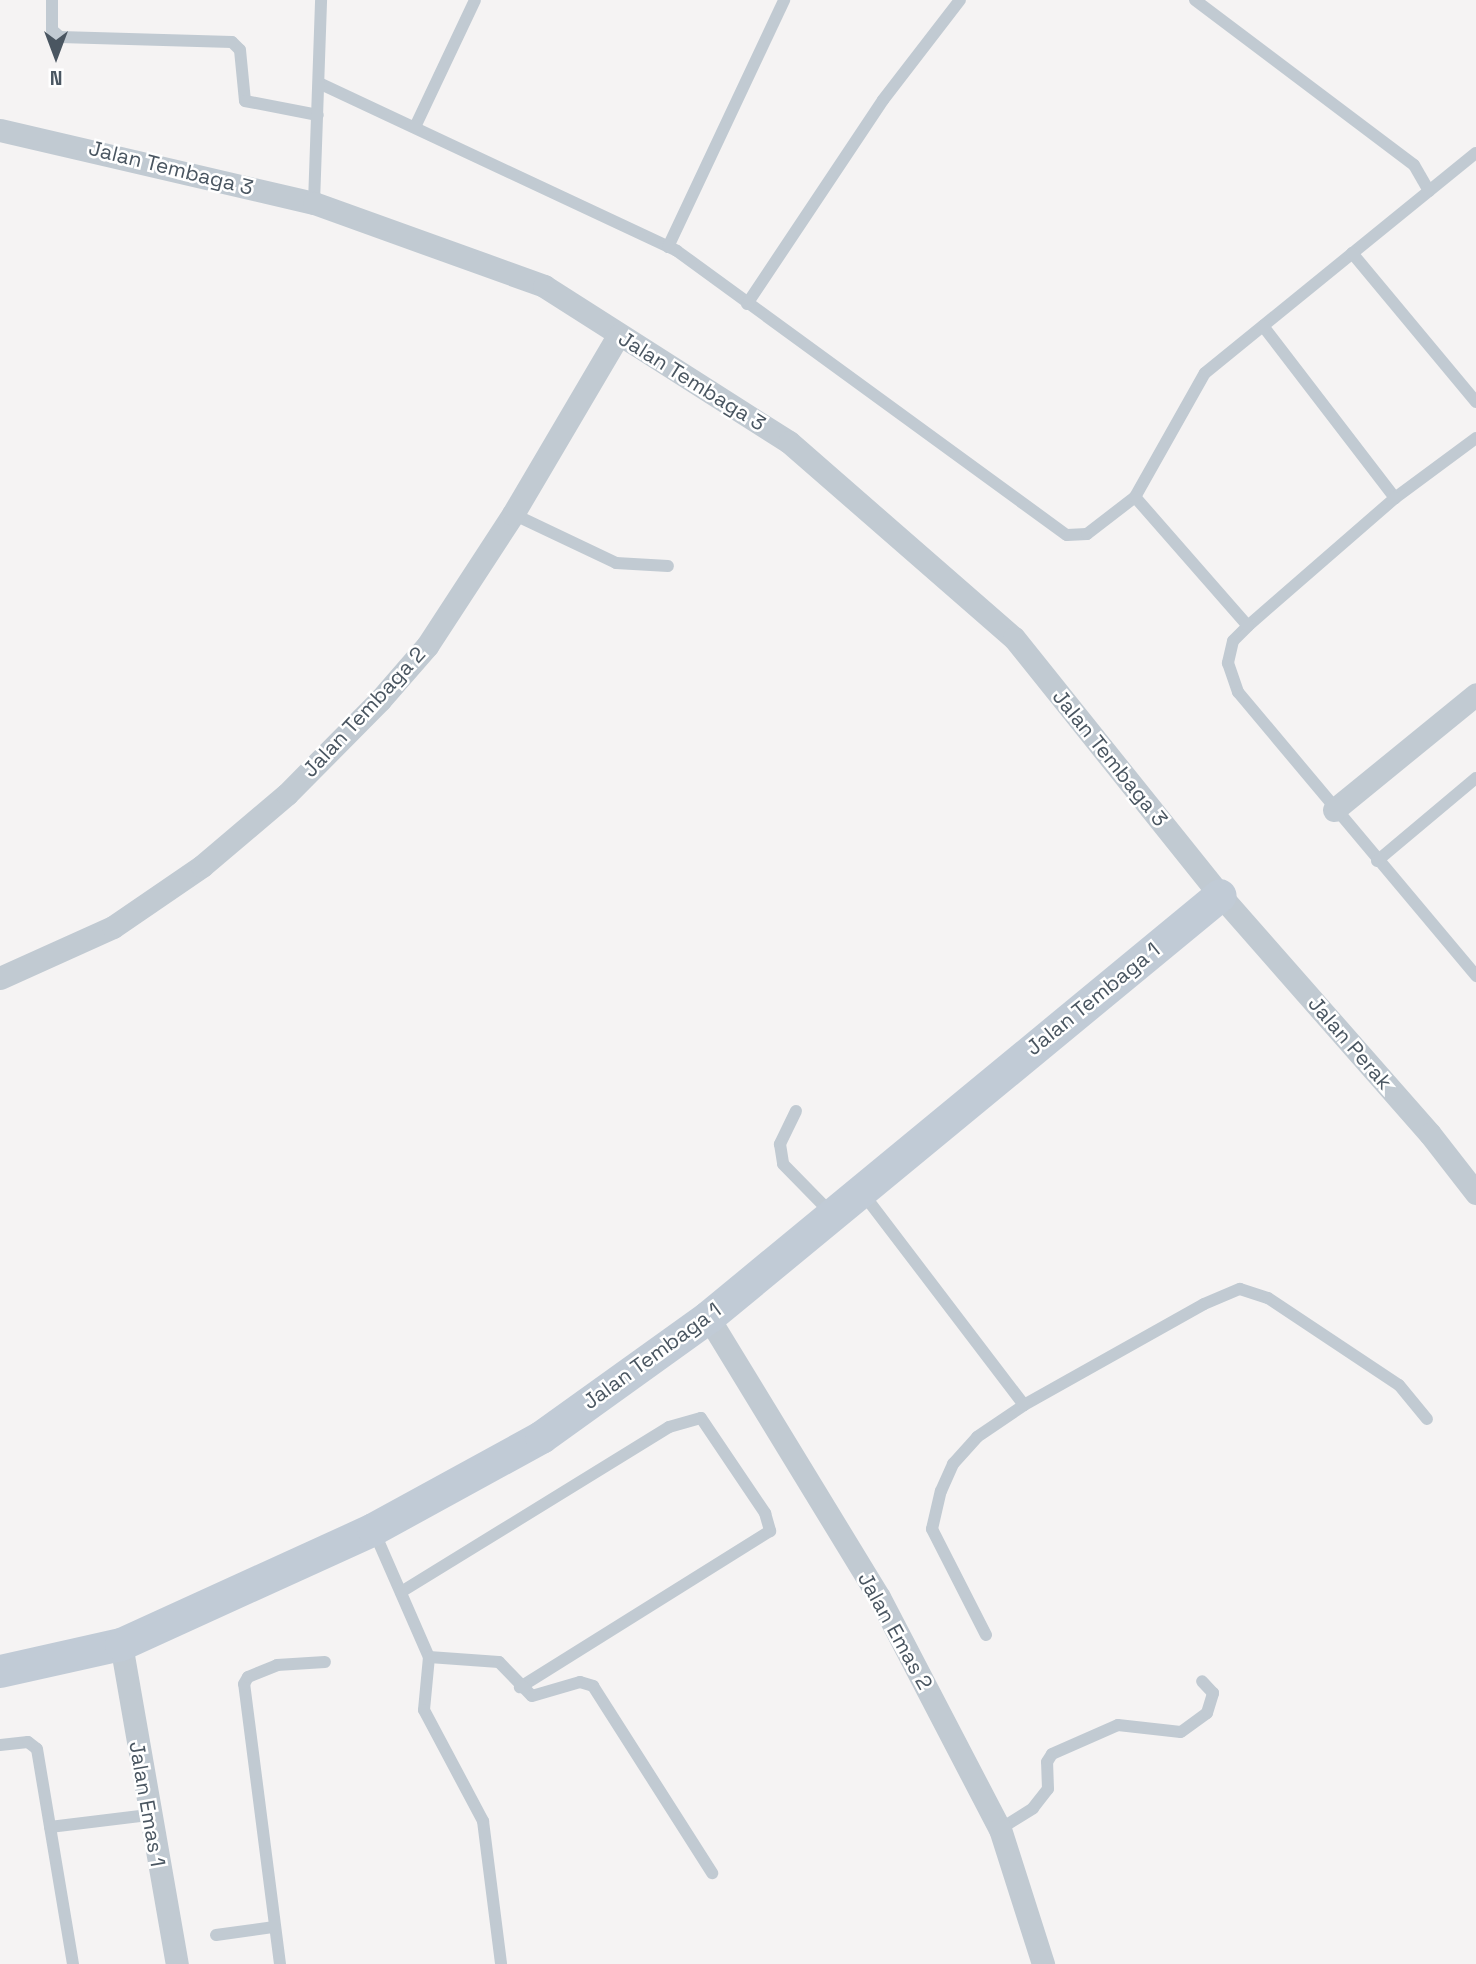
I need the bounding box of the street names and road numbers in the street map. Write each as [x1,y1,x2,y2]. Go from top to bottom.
street label: Jalan Tembaga 3 [86,135,256,201]
street label: Jalan Tembaga 3 [614,325,770,437]
street label: Jalan Tembaga 2 [297,642,431,782]
street label: Jalan Tembaga 3 [1047,684,1173,832]
street label: Jalan Tembaga 1 [1021,937,1165,1061]
street label: Jalan Perak [1303,991,1397,1095]
street label: Jalan Tembaga 1 [578,1297,726,1415]
street label: Jalan Emas 2 [852,1568,938,1694]
street label: Jalan Emas 1 [124,1739,170,1869]

